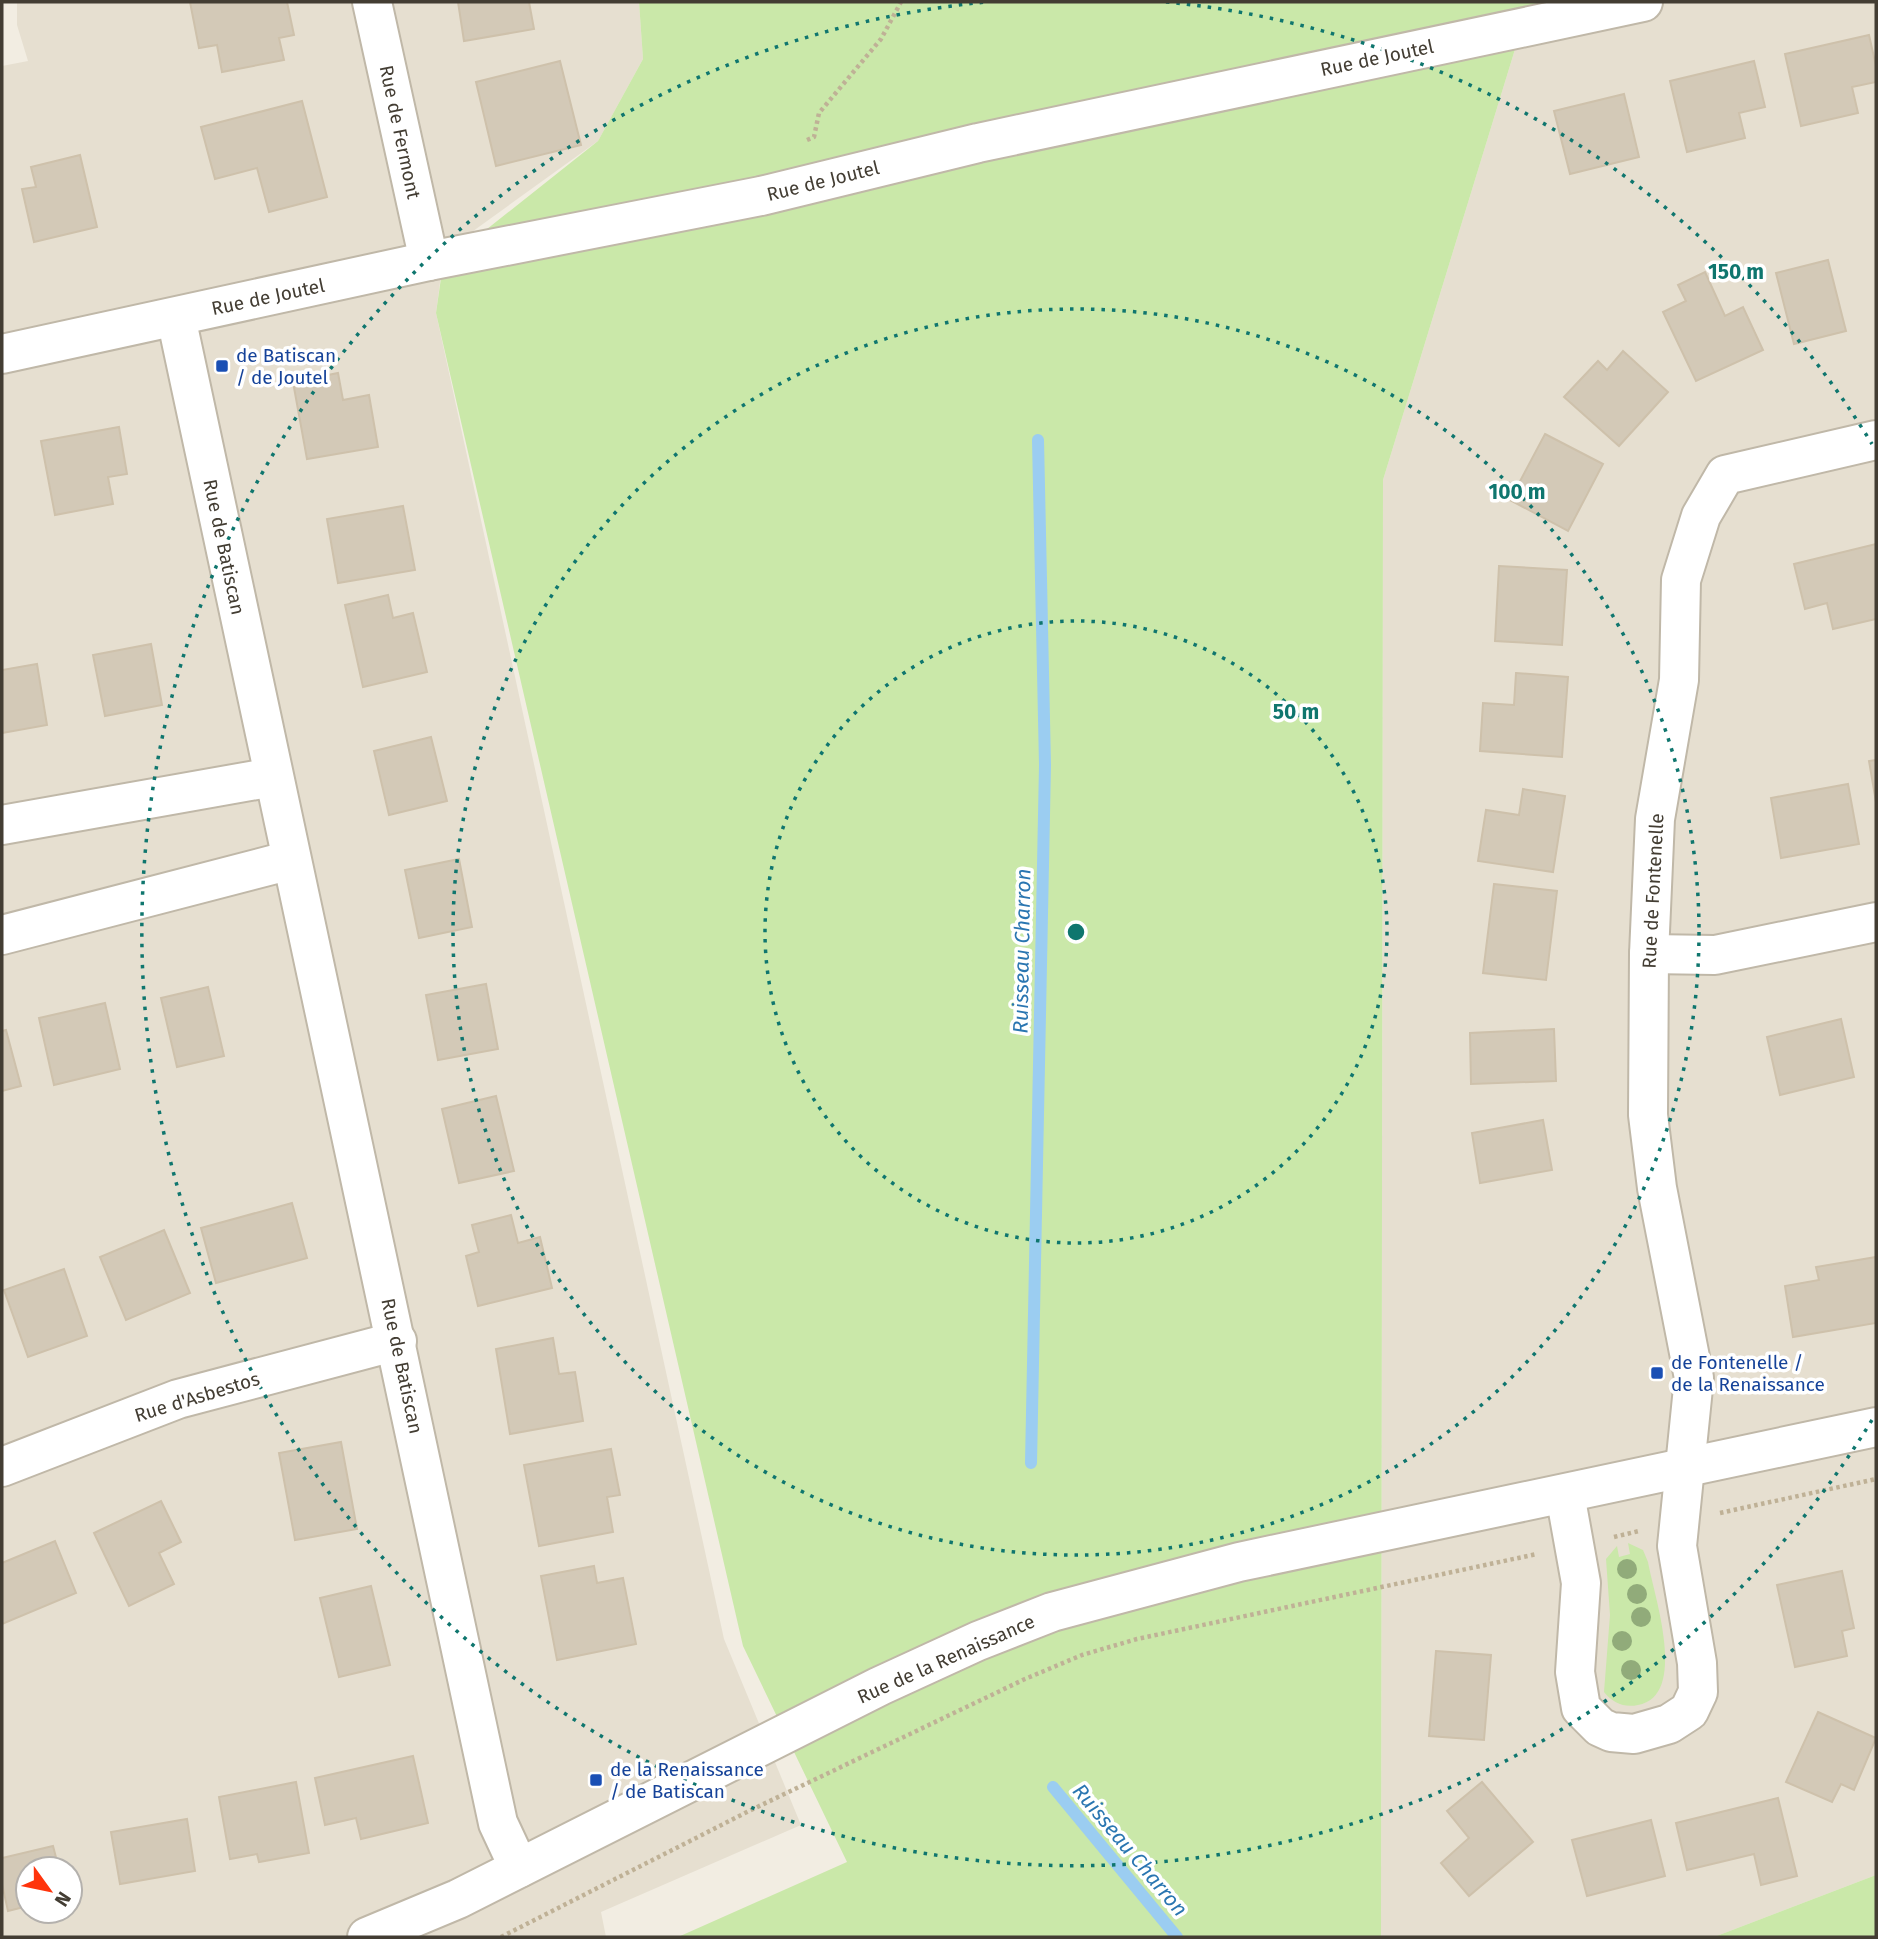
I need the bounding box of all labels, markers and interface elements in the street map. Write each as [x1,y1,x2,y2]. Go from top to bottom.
street label: Rue de Joutel [1318,35,1436,81]
street label: Rue de Fermont [375,63,425,201]
street label: Rue de Joutel [764,156,882,206]
text: 150 m [1708,259,1764,285]
street label: Rue de Joutel [209,274,327,320]
place label: de Batiscan / de Joutel [236,344,336,389]
marker: de Batiscan / de Joutel [214,358,230,374]
street label: Rue de Batiscan [198,477,250,617]
text: 100 m [1488,479,1546,505]
text: 50 m [1273,699,1319,725]
street label: Rue de Fontenelle [1637,813,1669,969]
water label: Ruisseau Charron [1008,868,1036,1034]
centre of rings [1064,920,1088,944]
street label: Rue de Batiscan [376,1296,428,1436]
place label: de Fontenelle / de la Renaissance [1671,1351,1825,1396]
marker: de Fontenelle / de la Renaissance [1649,1365,1665,1381]
street label: Rue d'Asbestos [132,1367,263,1427]
street label: Rue de la Renaissance [854,1609,1038,1709]
place label: de la Renaissance / de Batiscan [610,1758,764,1803]
marker: de la Renaissance / de Batiscan [588,1772,604,1788]
water label: Ruisseau Charron [1067,1778,1193,1922]
north arrow [14,1855,84,1925]
text: N [50,1887,76,1911]

